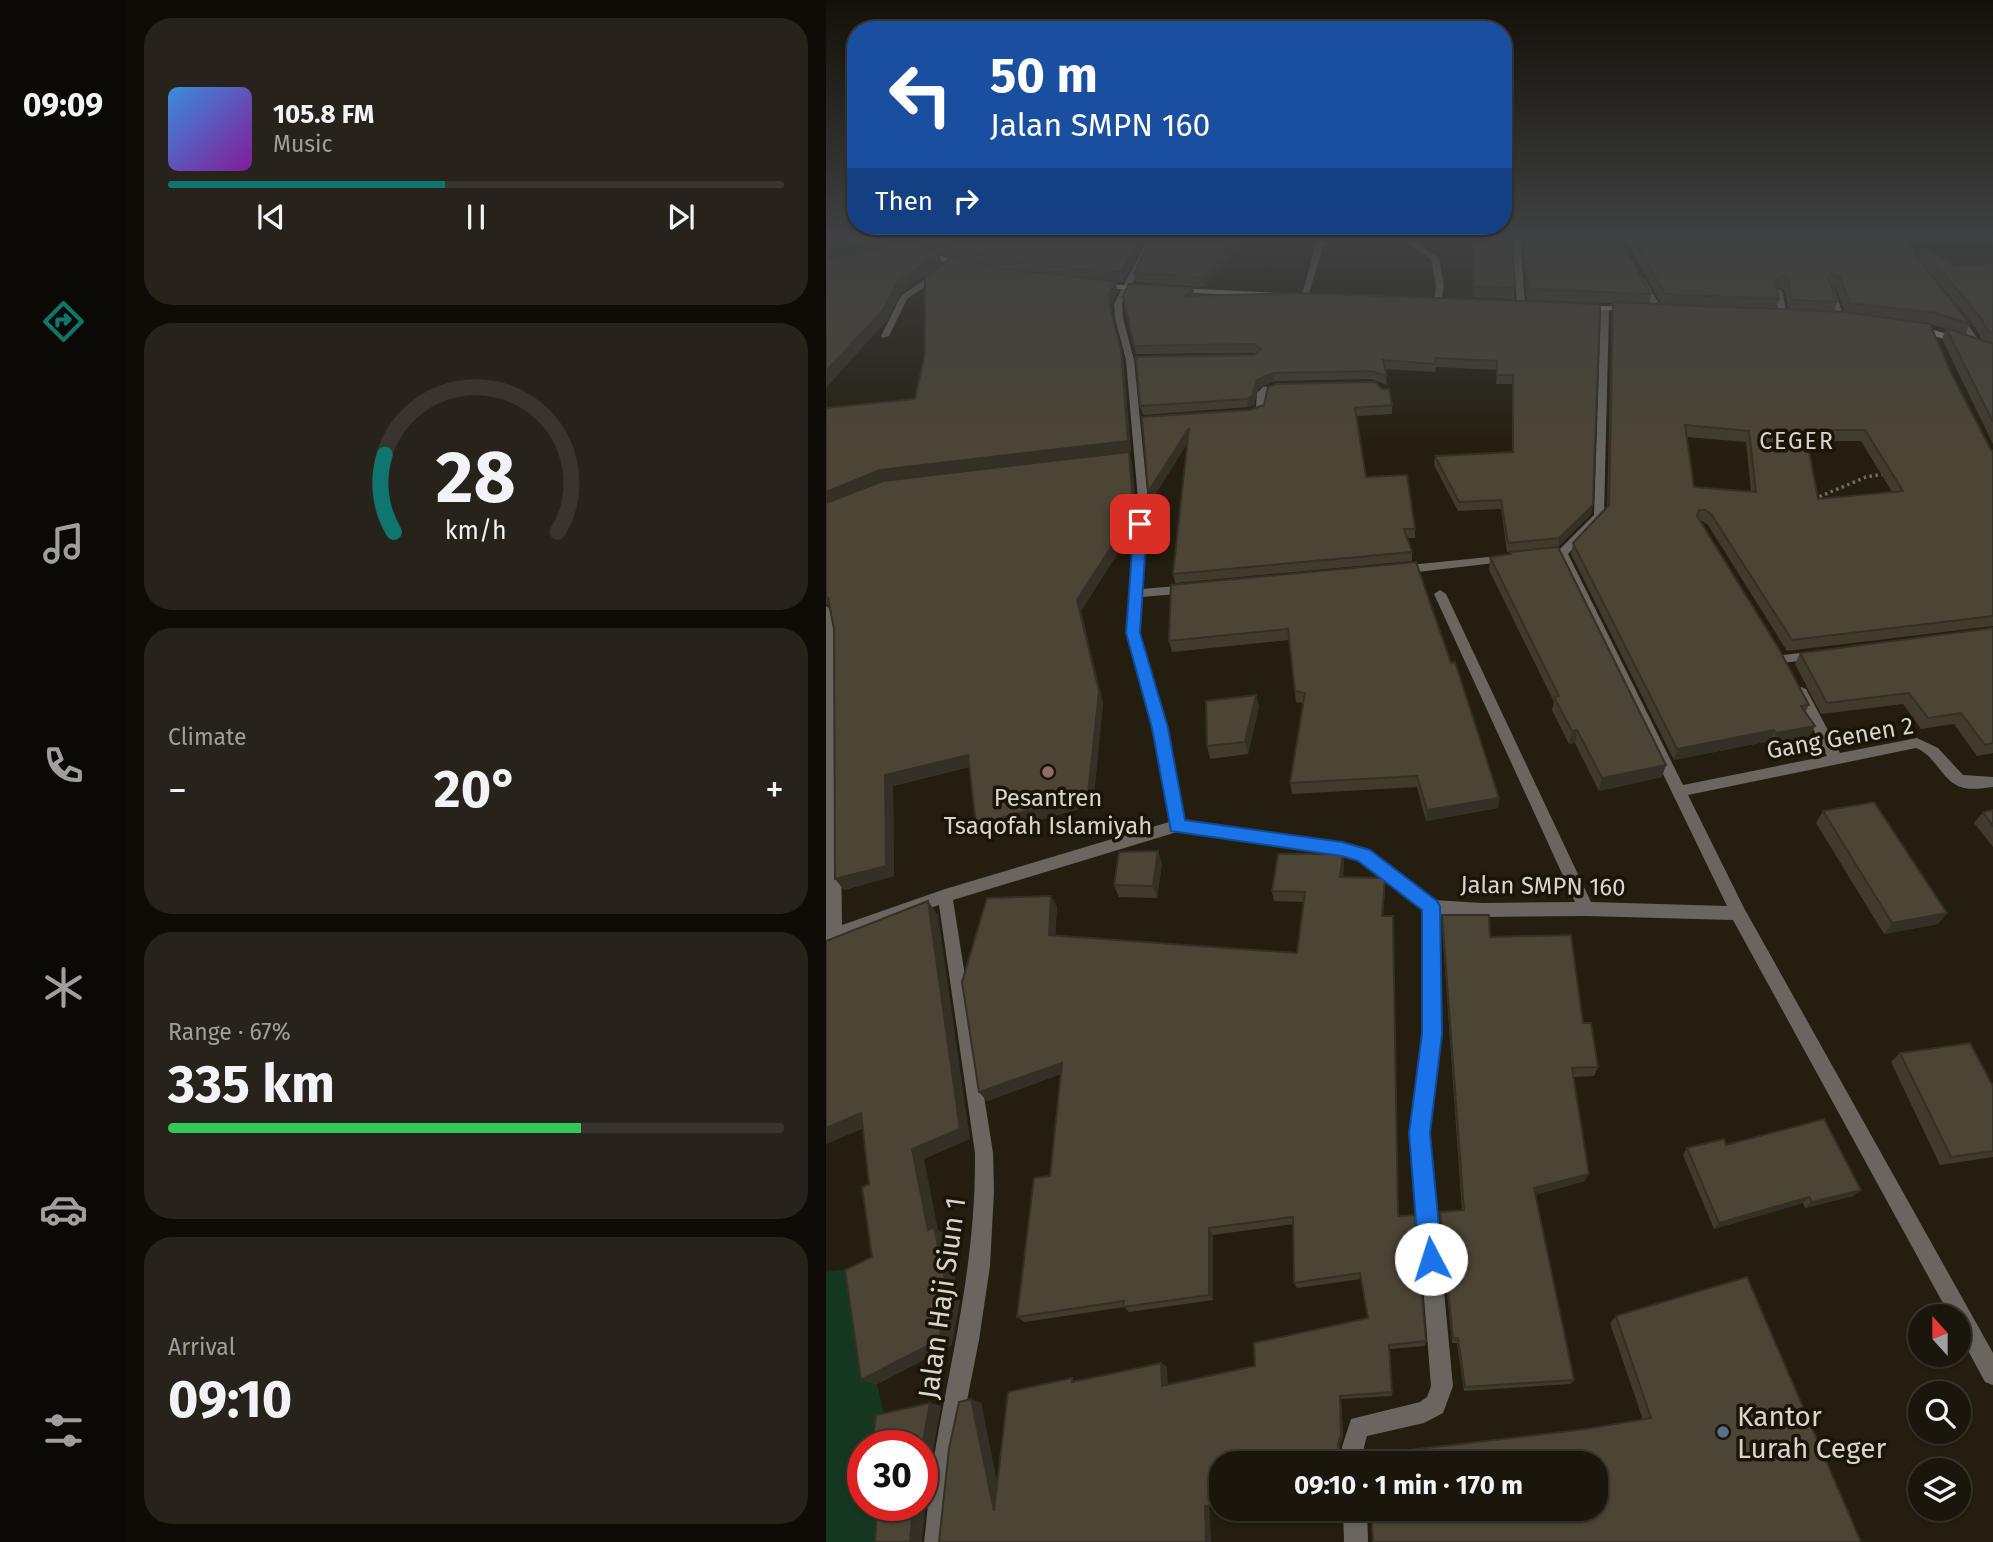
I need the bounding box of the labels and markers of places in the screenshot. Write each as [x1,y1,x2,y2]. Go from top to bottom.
pin [1110,494,1170,554]
marker: Pesantren Tsaqofah Islamiyah [1040,764,1056,780]
place label: Pesantren Tsaqofah Islamiyah [944,784,1152,840]
place label: Kantor Lurah Ceger [1737,1400,1886,1465]
marker: Kantor Lurah Ceger [1715,1424,1731,1440]

